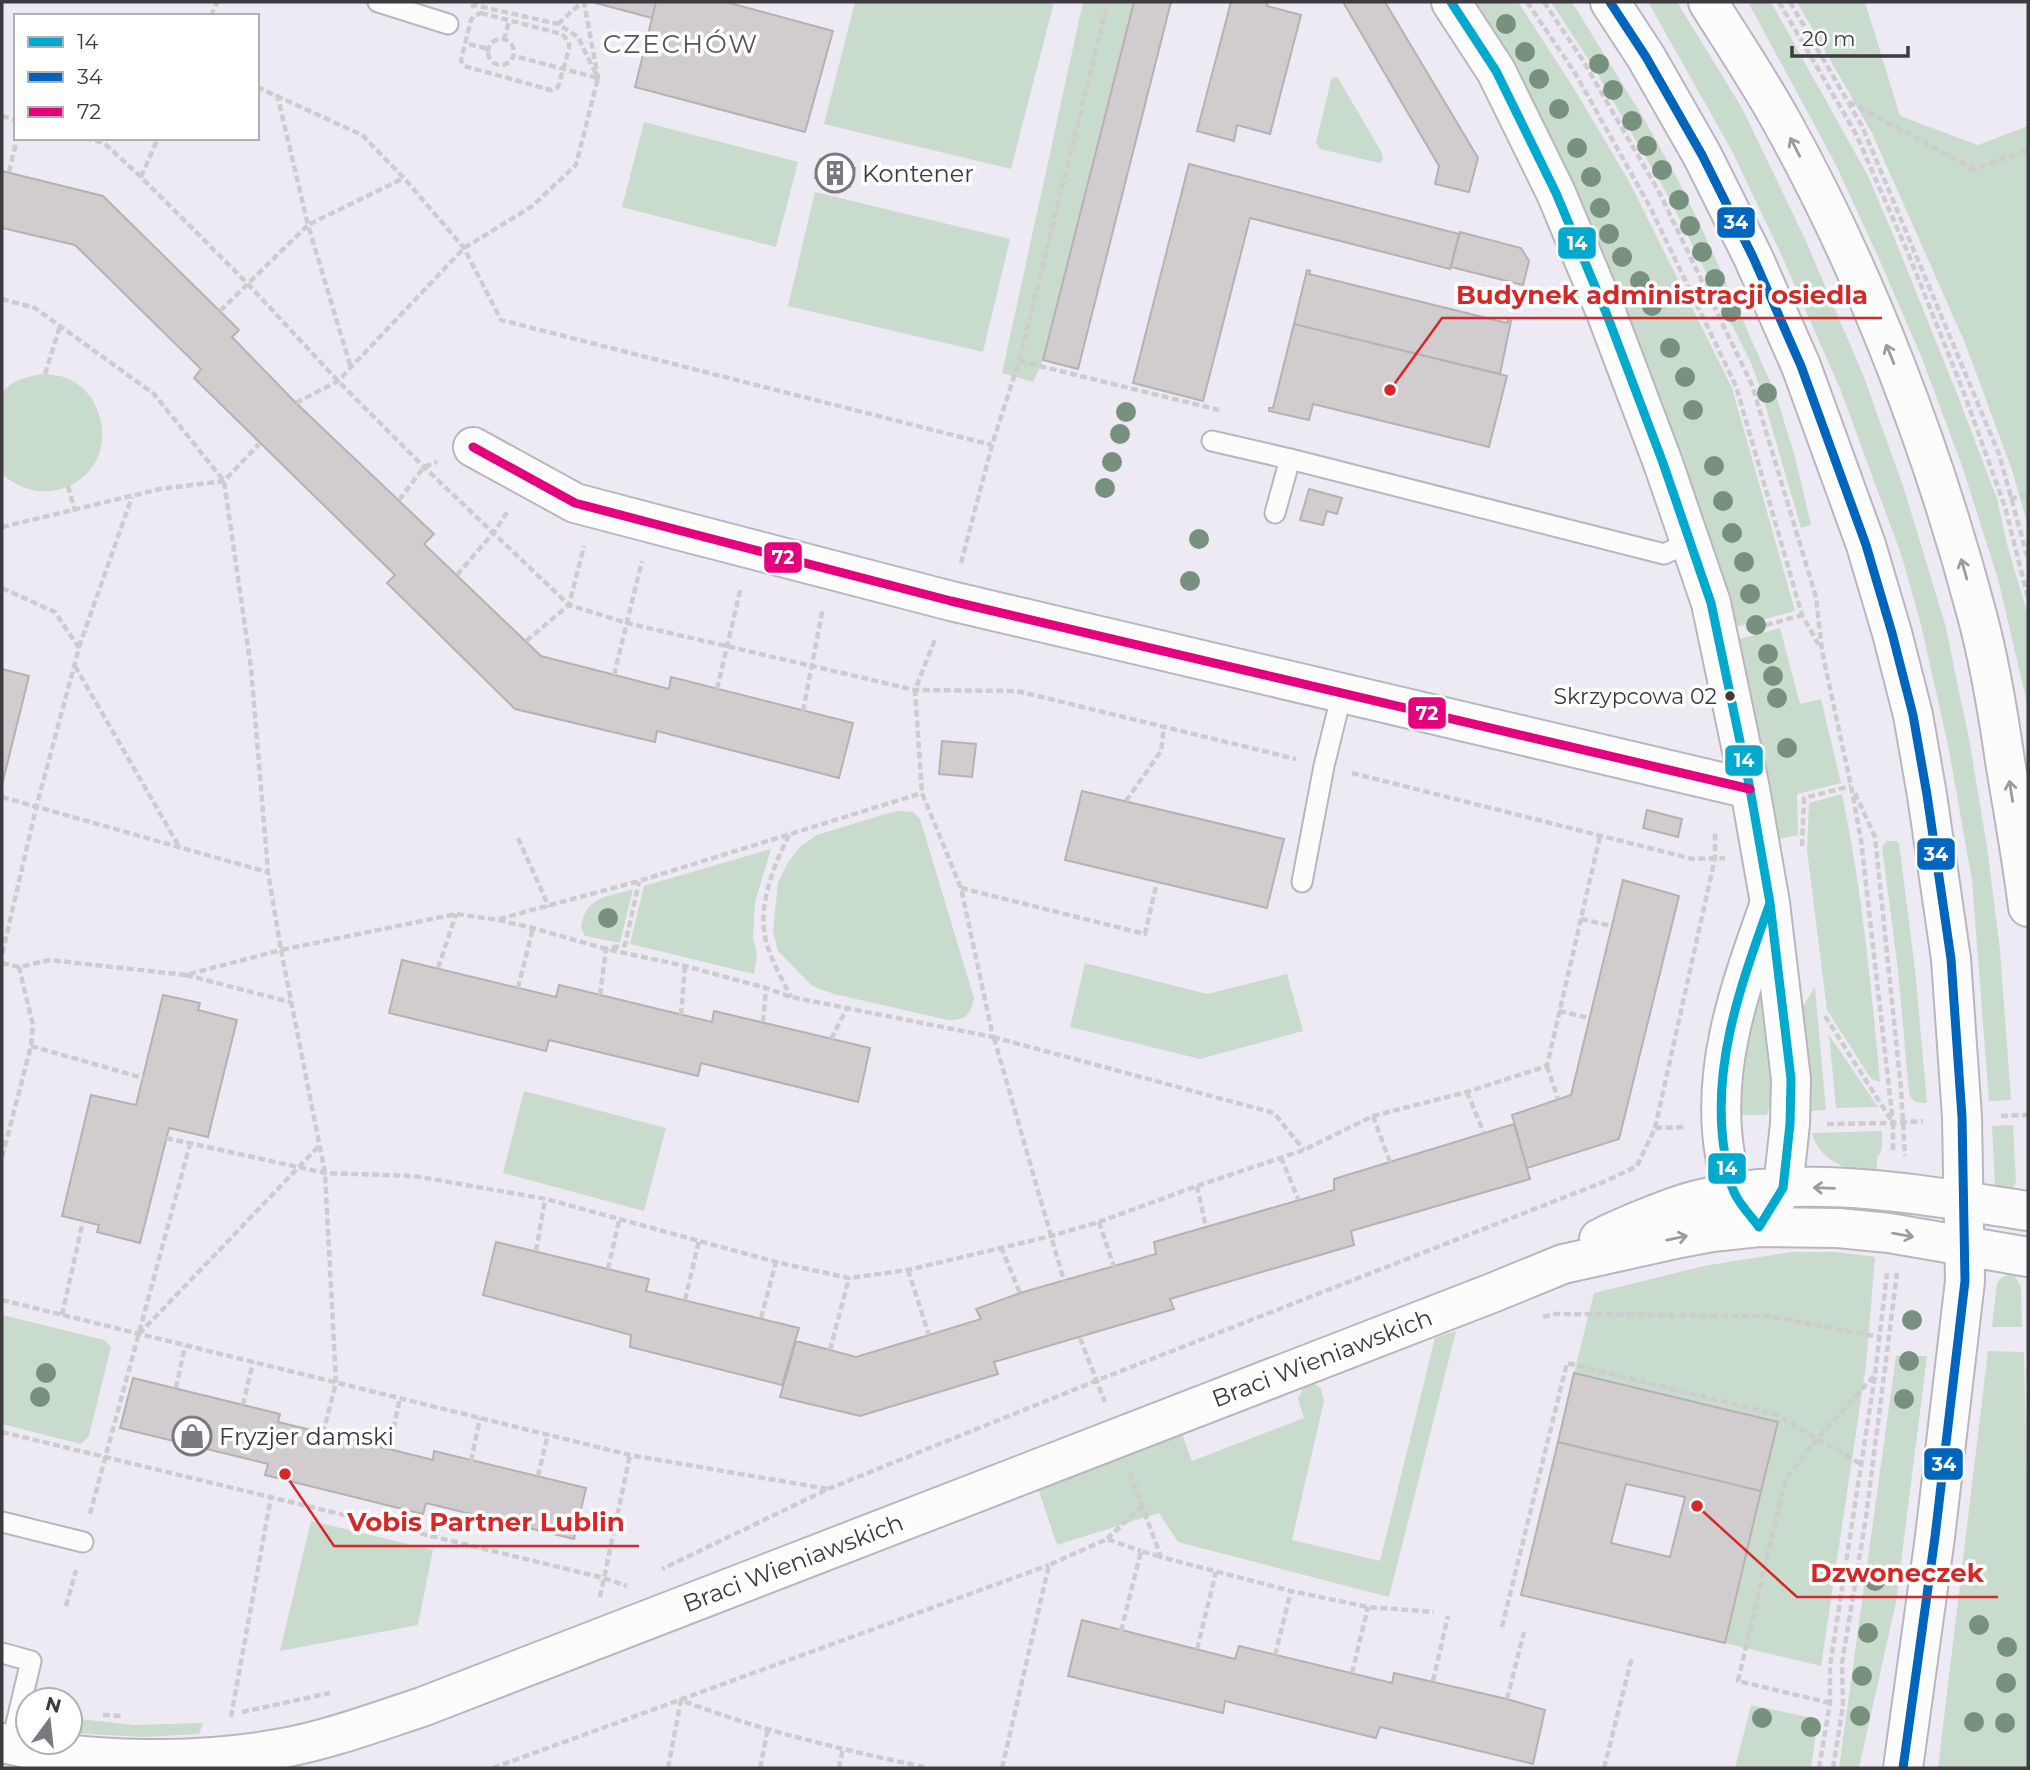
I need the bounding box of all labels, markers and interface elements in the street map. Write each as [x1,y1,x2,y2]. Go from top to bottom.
legend [14,14,259,140]
scale bar [1792,14,1908,58]
text: 20 m [1802,26,1856,51]
district label: CZECHÓW [603,28,759,60]
text: 14 [77,29,99,54]
text: 34 [77,64,103,89]
text: 72 [77,99,101,124]
one-way arrow [1788,137,1802,158]
building icon: Kontener [814,152,856,194]
place label: Kontener [862,159,974,188]
line badge: 34 [1716,206,1756,239]
text: 34 [1723,211,1748,234]
line badge: 14 [1557,226,1597,260]
text: 14 [1567,232,1587,255]
callout: Budynek administracji osiedla [1442,271,1882,318]
text: Budynek administracji osiedla [1456,279,1868,311]
one-way arrow [1883,344,1896,365]
line badge: 72 [763,541,803,574]
text: 72 [772,546,795,569]
one-way arrow [1956,558,1969,580]
place label: Skrzypcowa 02 [1554,683,1717,710]
marker: Skrzypcowa 02 [1723,689,1737,703]
line badge: 72 [1407,696,1447,730]
text: 72 [1416,702,1439,725]
line badge: 14 [1724,744,1764,777]
text: 14 [1734,749,1754,772]
one-way arrow [2004,781,2017,803]
line badge: 34 [1916,837,1956,871]
text: 34 [1923,843,1948,866]
line badge: 14 [1707,1152,1747,1185]
text: 14 [1717,1157,1737,1180]
one-way arrow [1812,1181,1835,1195]
one-way arrow [1891,1229,1914,1242]
one-way arrow [1665,1231,1688,1245]
street label: Braci Wieniawskich [1208,1303,1436,1413]
shop icon: Fryzjer damski [171,1415,213,1457]
place label: Fryzjer damski [219,1422,394,1451]
line badge: 34 [1923,1447,1964,1481]
text: 34 [1931,1453,1956,1476]
callout: Vobis Partner Lublin [334,1499,639,1546]
text: Vobis Partner Lublin [346,1506,625,1538]
street label: Braci Wieniawskich [679,1508,907,1618]
callout: Dzwoneczek [1797,1550,1998,1597]
text: Dzwoneczek [1810,1557,1985,1589]
north arrow [14,1686,84,1756]
text: N [43,1692,64,1718]

